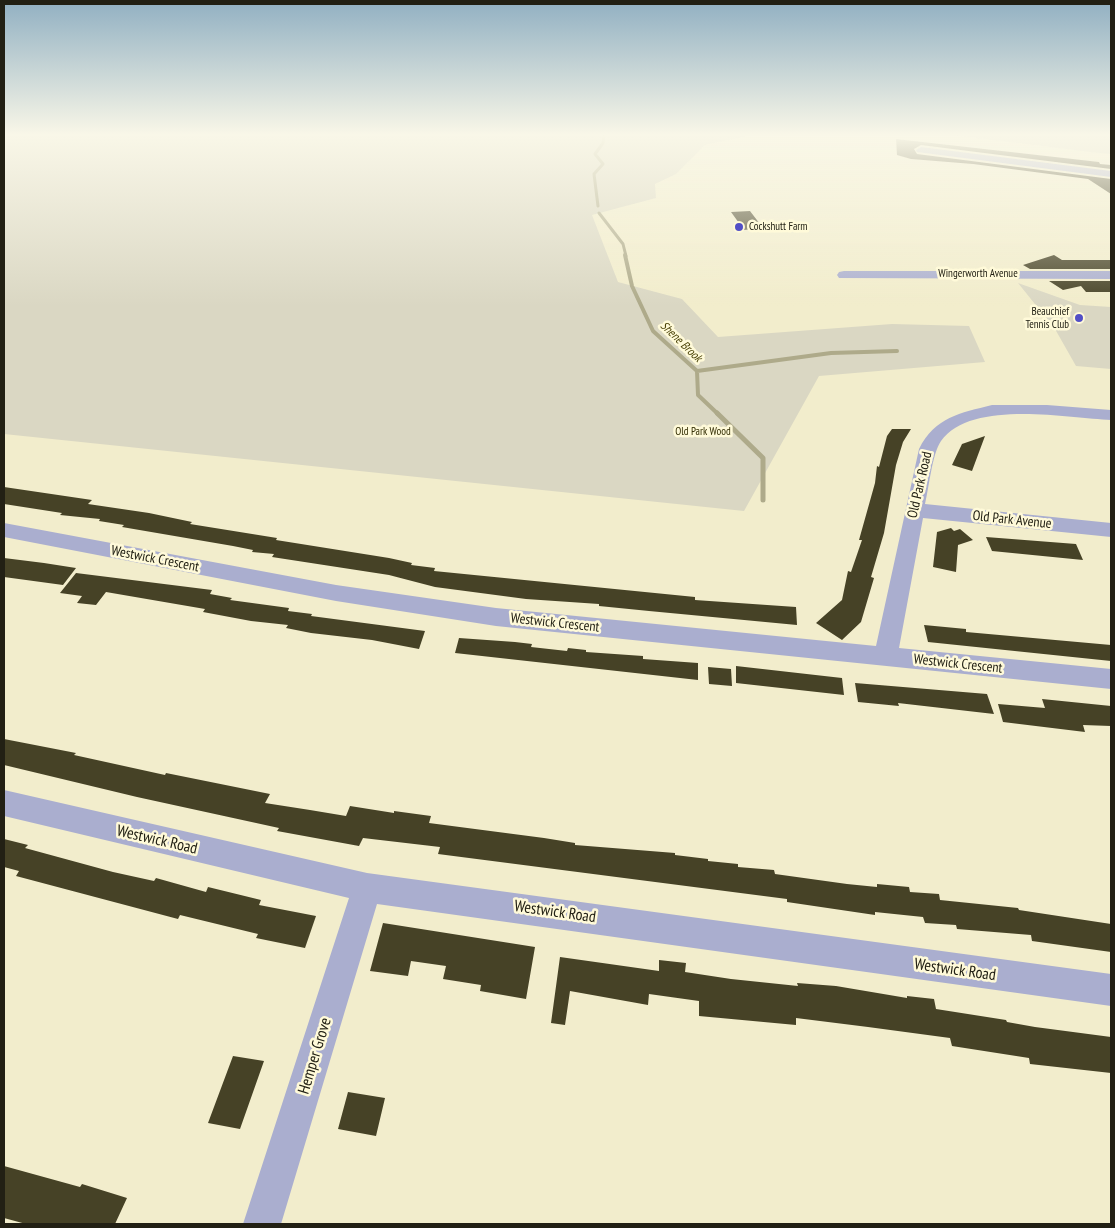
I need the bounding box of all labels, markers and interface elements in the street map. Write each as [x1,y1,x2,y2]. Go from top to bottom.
place label: Cockshutt Farm [749,220,807,234]
marker: Cockshutt Farm [733,221,745,233]
street label: Wingerworth Avenue [938,267,1018,281]
place label: Beauchief Tennis Club [1025,305,1069,331]
marker: Beauchief Tennis Club [1073,312,1085,324]
water label: Shene Brook [657,319,705,365]
park label: Old Park Wood [675,425,731,439]
street label: Old Park Road [904,450,936,520]
street label: Old Park Avenue [972,508,1052,532]
street label: Westwick Crescent [110,542,200,576]
street label: Westwick Crescent [510,610,600,636]
street label: Westwick Crescent [913,651,1003,677]
street label: Westwick Road [115,821,199,859]
street label: Westwick Road [513,897,597,927]
street label: Westwick Road [913,955,997,985]
street label: Hemper Grove [294,1016,336,1096]

